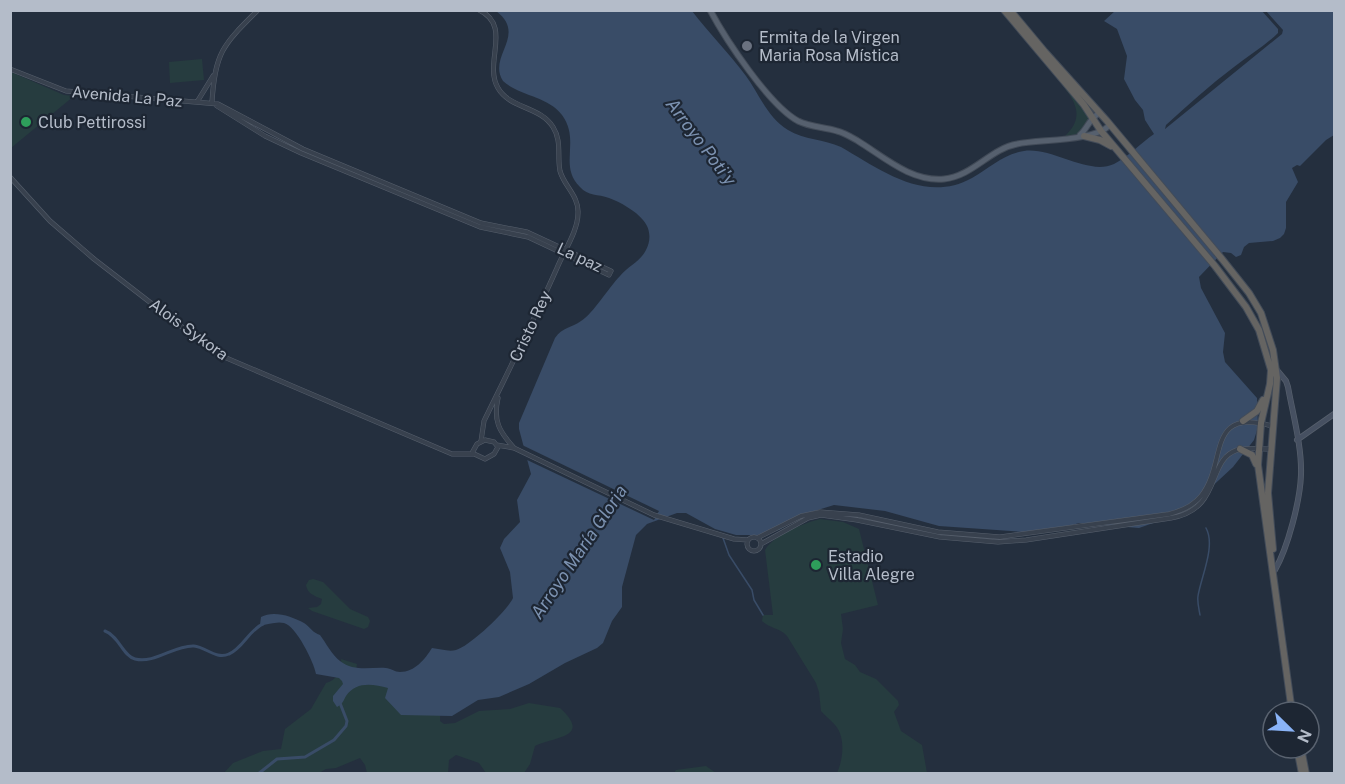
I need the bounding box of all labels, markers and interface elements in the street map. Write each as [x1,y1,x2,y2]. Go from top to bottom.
place label: Ermita de la Virgen Maria Rosa Mística [759,28,900,65]
marker: Ermita de la Virgen Maria Rosa Mística [740,39,754,53]
street label: Avenida La Paz [71,82,183,111]
water label: Arroyo Poti'y [662,94,741,190]
place label: Club Pettirossi [38,113,146,132]
marker: Club Pettirossi [19,115,33,129]
street label: La paz [554,239,606,276]
street label: Cristo Rey [506,287,555,365]
street label: Alois Sykora [146,295,232,364]
water label: Arroyo María Gloria [526,481,631,623]
place label: Estadio Villa Alegre [828,547,915,584]
marker: Estadio Villa Alegre [809,558,823,572]
north arrow [1261,700,1321,760]
text: N [1293,726,1315,745]

